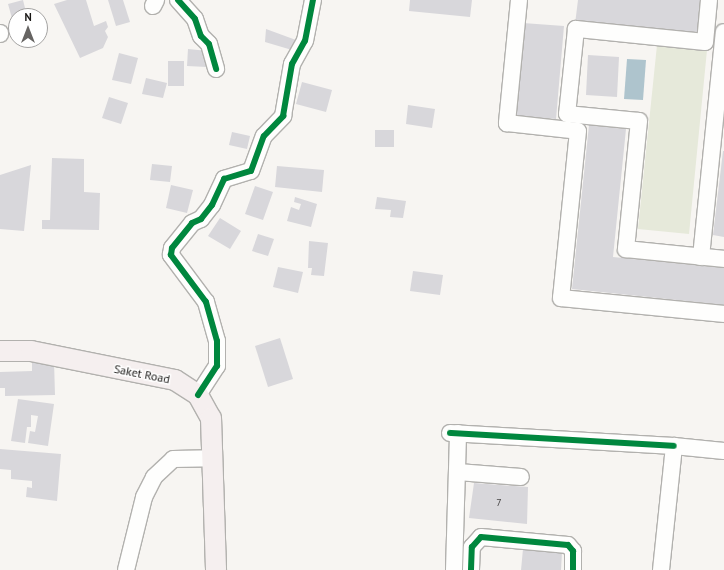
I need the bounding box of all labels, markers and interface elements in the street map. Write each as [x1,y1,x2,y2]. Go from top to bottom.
north arrow [8,8,48,48]
text: N [24,10,32,24]
street label: Saket Road [113,362,171,386]
house number: 7 [496,497,502,509]

